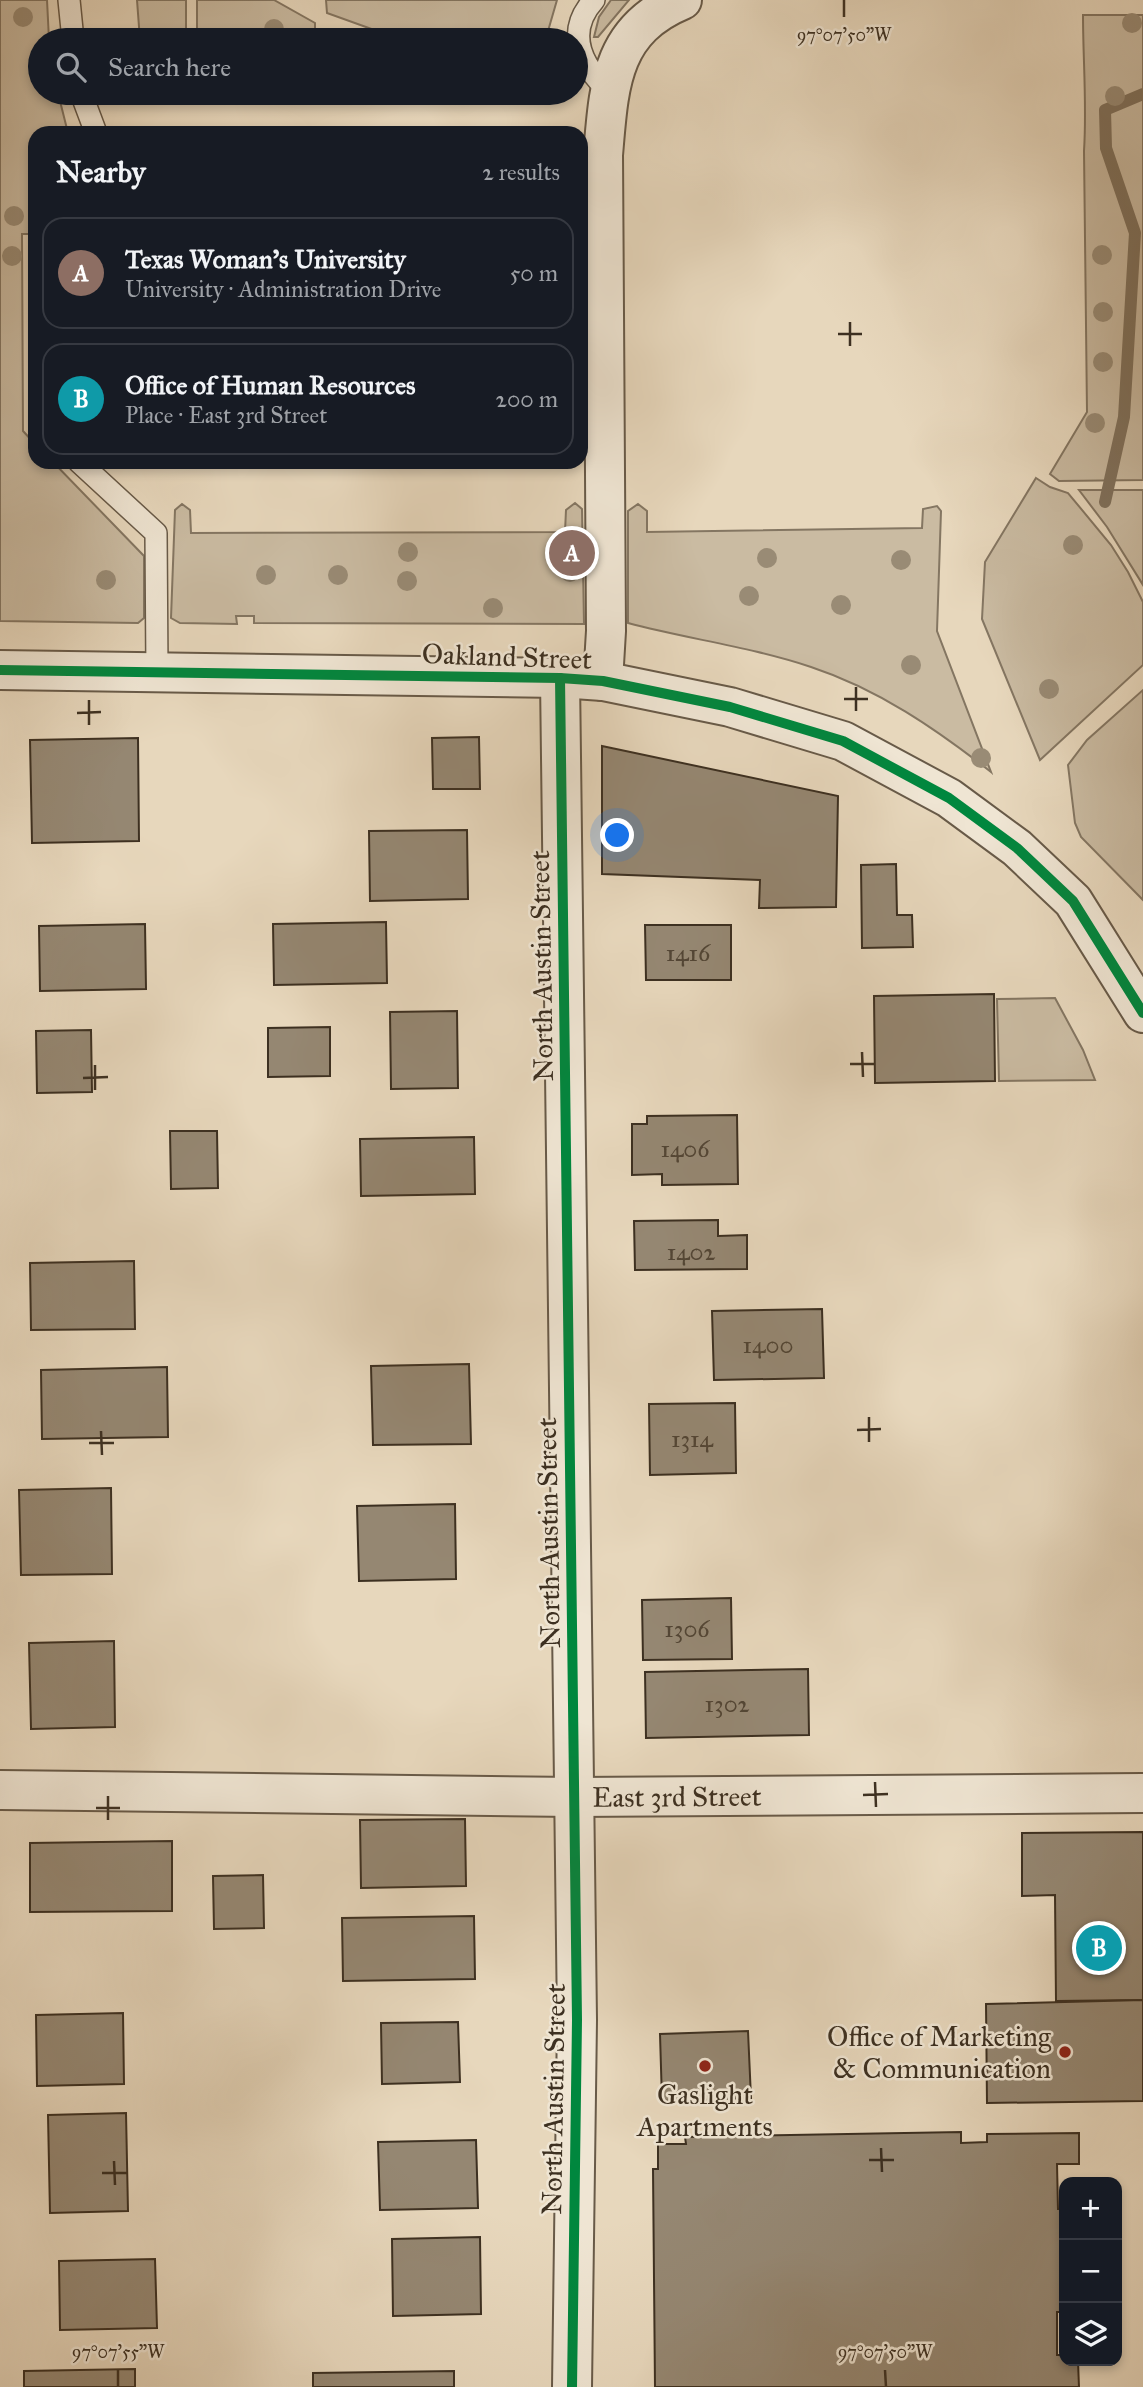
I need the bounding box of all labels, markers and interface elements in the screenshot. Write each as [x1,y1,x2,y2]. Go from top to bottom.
text: 97°07'50"W [797,24,892,46]
search box [28,28,588,105]
icon: search [52,48,90,86]
text: Search here [108,51,231,83]
text: Nearby [56,154,146,190]
text: 2 results [482,158,560,186]
text: Texas Woman's University [125,243,406,275]
text: A [73,259,89,287]
text: 50 m [510,259,558,287]
text: University · Administration Drive [125,275,441,303]
text: Office of Human Resources [125,369,415,401]
text: B [73,385,89,413]
text: 200 m [496,385,558,413]
text: Place · East 3rd Street [125,401,327,429]
pin: A [549,527,595,579]
street label: Oakland Street [421,636,593,677]
your location [600,818,634,852]
street label: North Austin Street [522,850,561,1082]
house number: 1416 [666,938,711,968]
house number: 1406 [660,1134,710,1164]
house number: 1402 [667,1237,715,1267]
house number: 1400 [743,1330,793,1360]
street label: North Austin Street [529,1417,568,1649]
house number: 1314 [671,1424,714,1454]
house number: 1306 [664,1614,710,1644]
house number: 1302 [705,1689,750,1719]
street label: East 3rd Street [592,1779,762,1815]
pin: B [1076,1922,1122,1974]
street label: North Austin Street [534,1983,573,2215]
place label: Office of Marketing & Communication [827,2019,1052,2086]
marker: Office of Marketing & Communication [1057,2044,1073,2060]
marker: Gaslight Apartments [697,2058,713,2074]
place label: Gaslight Apartments [636,2077,773,2144]
map controls [1059,2177,1122,2366]
button: + [1059,2177,1122,2240]
button: − [1059,2240,1122,2303]
button: layers [1059,2303,1122,2366]
text: 97°07'55"W [72,2341,165,2363]
text: 97°07'50"W [838,2341,933,2363]

